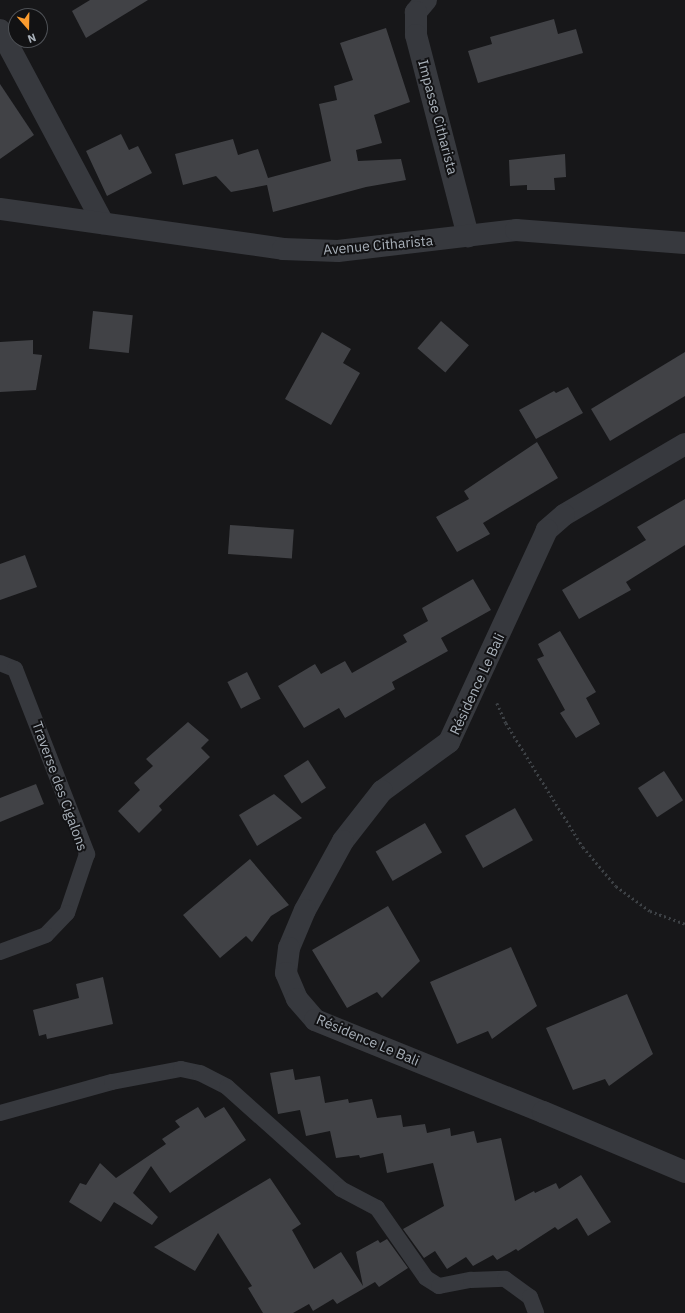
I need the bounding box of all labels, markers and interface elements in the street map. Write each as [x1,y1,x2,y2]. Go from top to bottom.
north arrow [8,8,48,48]
text: N [26,30,38,46]
street label: Impasse Citharista [415,58,461,176]
street label: Avenue Citharista [322,232,434,258]
street label: Résidence Le Bali [446,630,508,738]
street label: Traverse des Cigalons [29,719,91,853]
street label: Résidence Le Bali [314,1011,422,1069]

